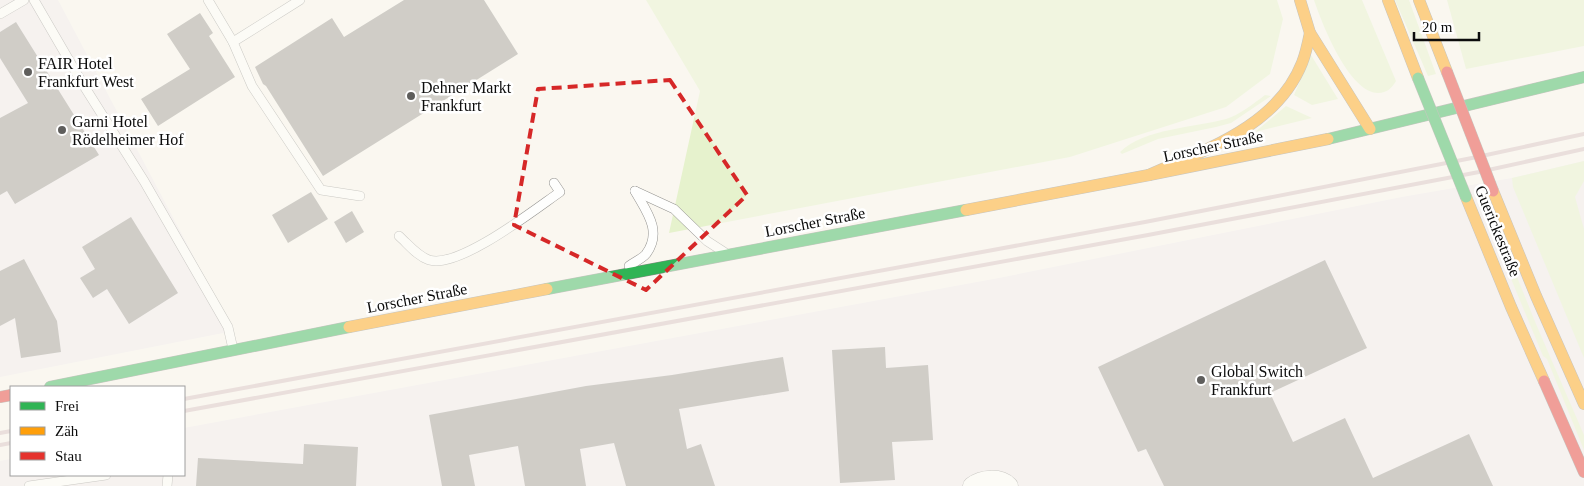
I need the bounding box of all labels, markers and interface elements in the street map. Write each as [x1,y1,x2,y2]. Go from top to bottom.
scale bar [1414,10,1479,42]
text: 20 m [1422,19,1453,35]
place label: FAIR Hotel Frankfurt West [38,55,134,90]
marker: FAIR Hotel Frankfurt West [22,66,34,78]
place label: Dehner Markt Frankfurt [421,79,512,114]
marker: Dehner Markt Frankfurt [405,90,417,102]
place label: Garni Hotel Rödelheimer Hof [72,113,184,148]
marker: Garni Hotel Rödelheimer Hof [56,124,68,136]
street label: Lorscher Straße [1161,127,1265,165]
street label: Guerickestraße [1472,183,1524,279]
street label: Lorscher Straße [763,204,867,240]
street label: Lorscher Straße [365,280,469,316]
place label: Global Switch Frankfurt [1211,363,1303,398]
marker: Global Switch Frankfurt [1195,374,1207,386]
legend [10,386,185,476]
text: Frei [55,398,79,414]
text: Zäh [55,423,79,439]
text: Stau [55,448,82,464]

